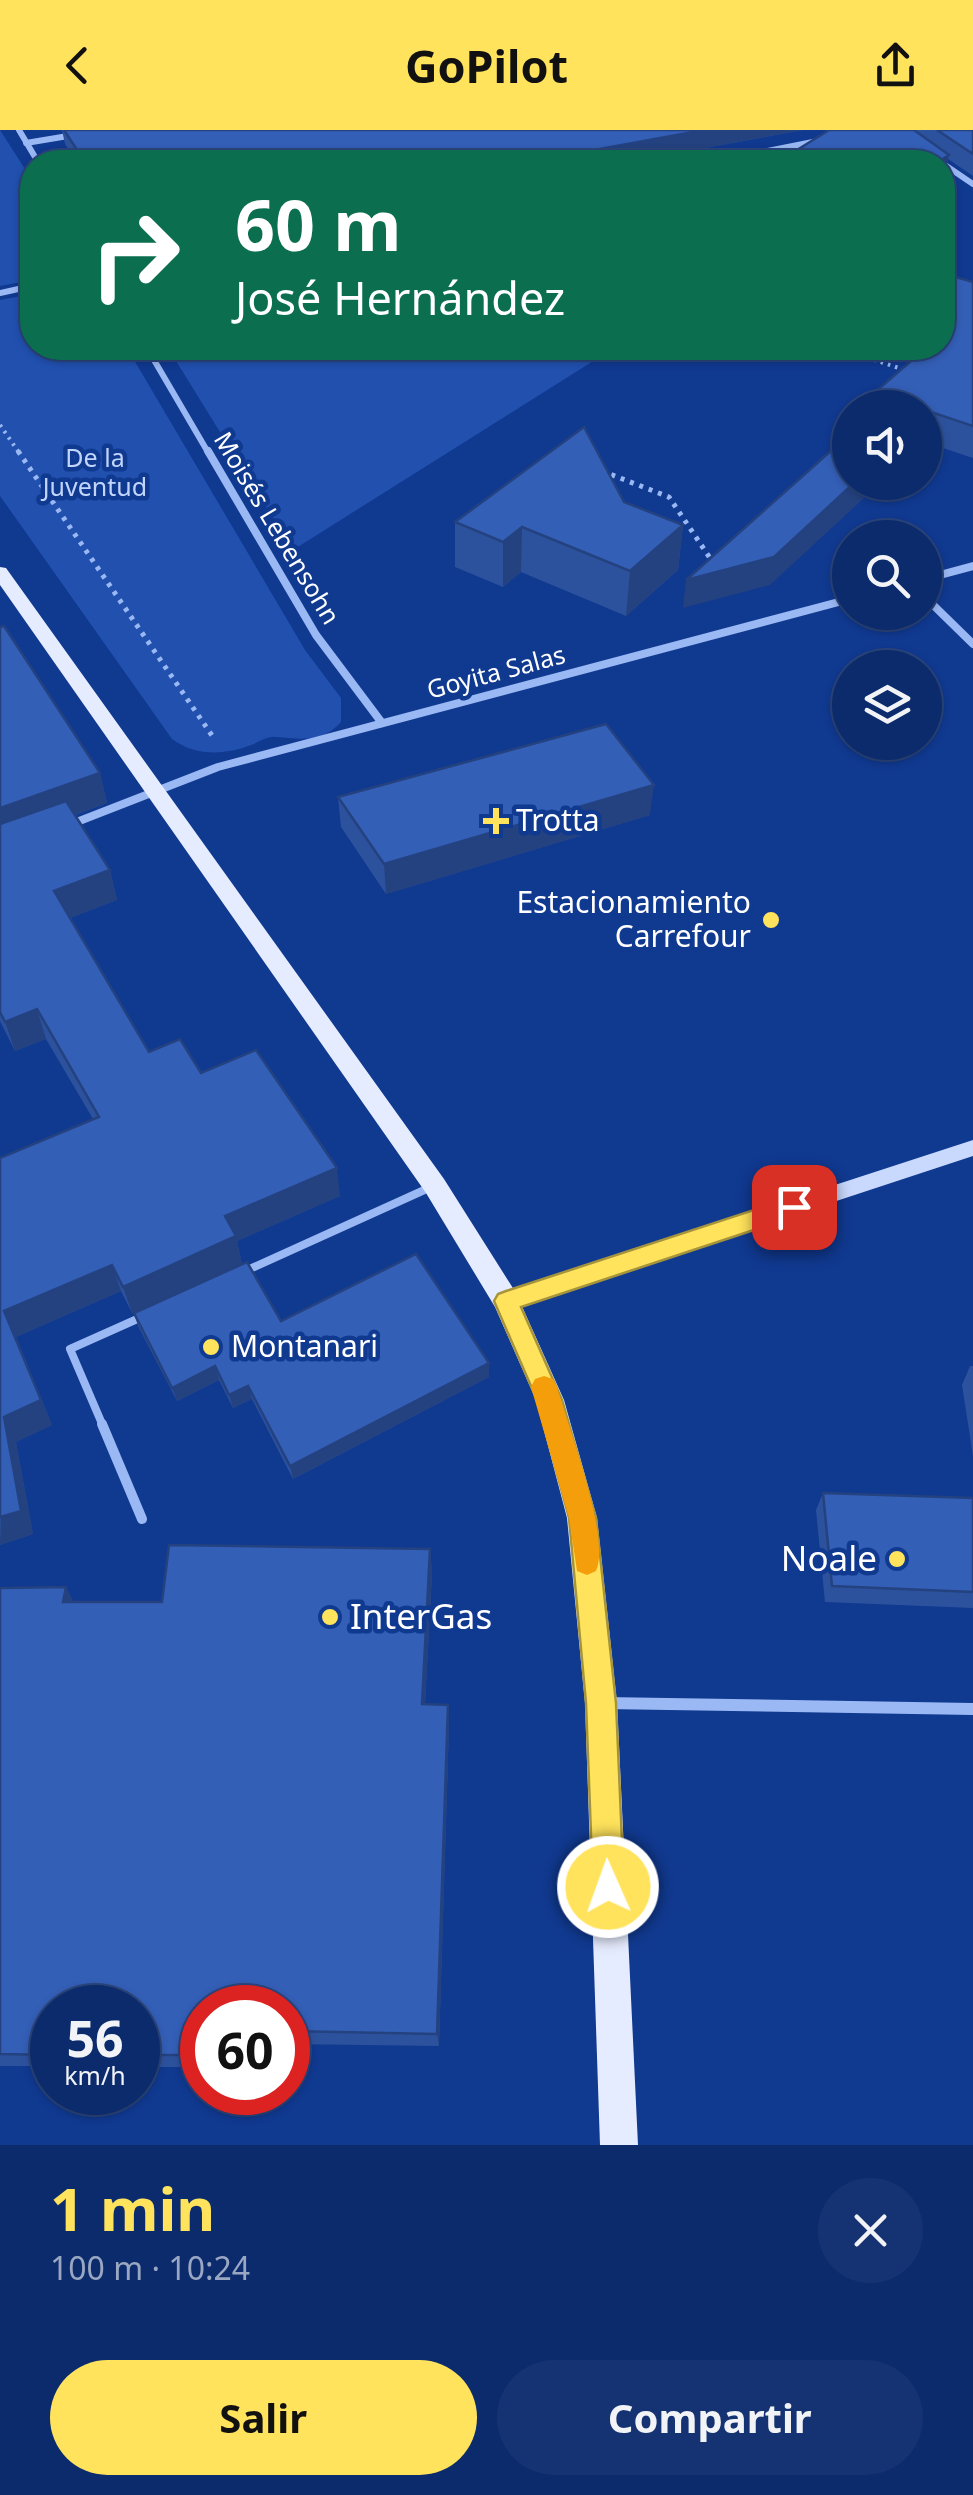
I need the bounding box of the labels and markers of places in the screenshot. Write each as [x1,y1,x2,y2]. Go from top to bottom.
place label: Trotta [516,799,600,840]
marker: Trotta [485,810,507,832]
place label: Estacionamiento Carrefour [516,881,751,956]
marker: Estacionamiento Carrefour [760,909,782,931]
pin [752,1165,837,1250]
place label: Montanari [231,1325,378,1366]
marker: Montanari [200,1336,222,1358]
place label: Noale [781,1534,877,1581]
marker: Noale [886,1548,908,1570]
place label: InterGas [350,1592,492,1639]
marker: InterGas [319,1606,341,1628]

